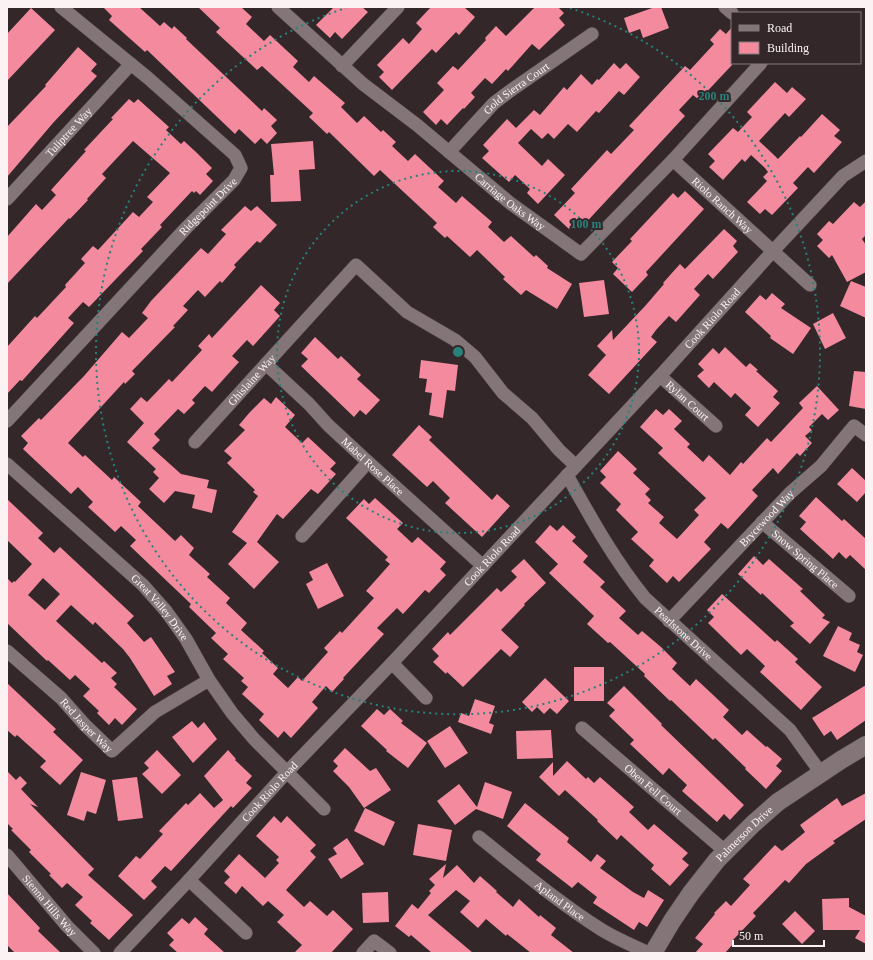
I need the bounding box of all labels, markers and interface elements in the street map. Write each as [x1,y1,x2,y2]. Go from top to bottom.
legend [731,12,861,64]
text: Road [767,21,792,35]
text: Building [767,41,809,55]
street label: Gold Sierra Court [481,60,551,117]
text: 200 m [699,89,730,103]
street label: Tuliptree Way [43,105,94,159]
street label: Carriage Oaks Way [473,170,548,233]
street label: Ridgepoint Drive [176,175,239,238]
street label: Riolo Ranch Way [690,175,756,236]
text: 100 m [571,217,602,231]
street label: Cook Riolo Road [682,285,743,351]
centre of rings [451,345,465,359]
street label: Ghislaine Way [225,352,278,408]
street label: Rylan Court [664,378,712,423]
street label: Mabel Rose Place [339,435,406,498]
street label: Brycewood Way [737,487,796,549]
street label: Cook Riolo Road [461,523,523,588]
street label: Snow Spring Place [770,527,841,591]
street label: Great Valley Drive [129,572,191,643]
street label: Pearlstone Drive [652,604,715,662]
street label: Red Jasper Way [58,696,116,755]
street label: Cook Riolo Road [239,759,300,824]
street label: Oben Fell Court [622,761,684,817]
street label: Palmerson Drive [713,803,775,864]
street label: Sienna Hills Way [20,872,80,939]
street label: Apland Place [533,878,587,923]
scale bar [733,922,824,948]
text: 50 m [739,929,764,943]

